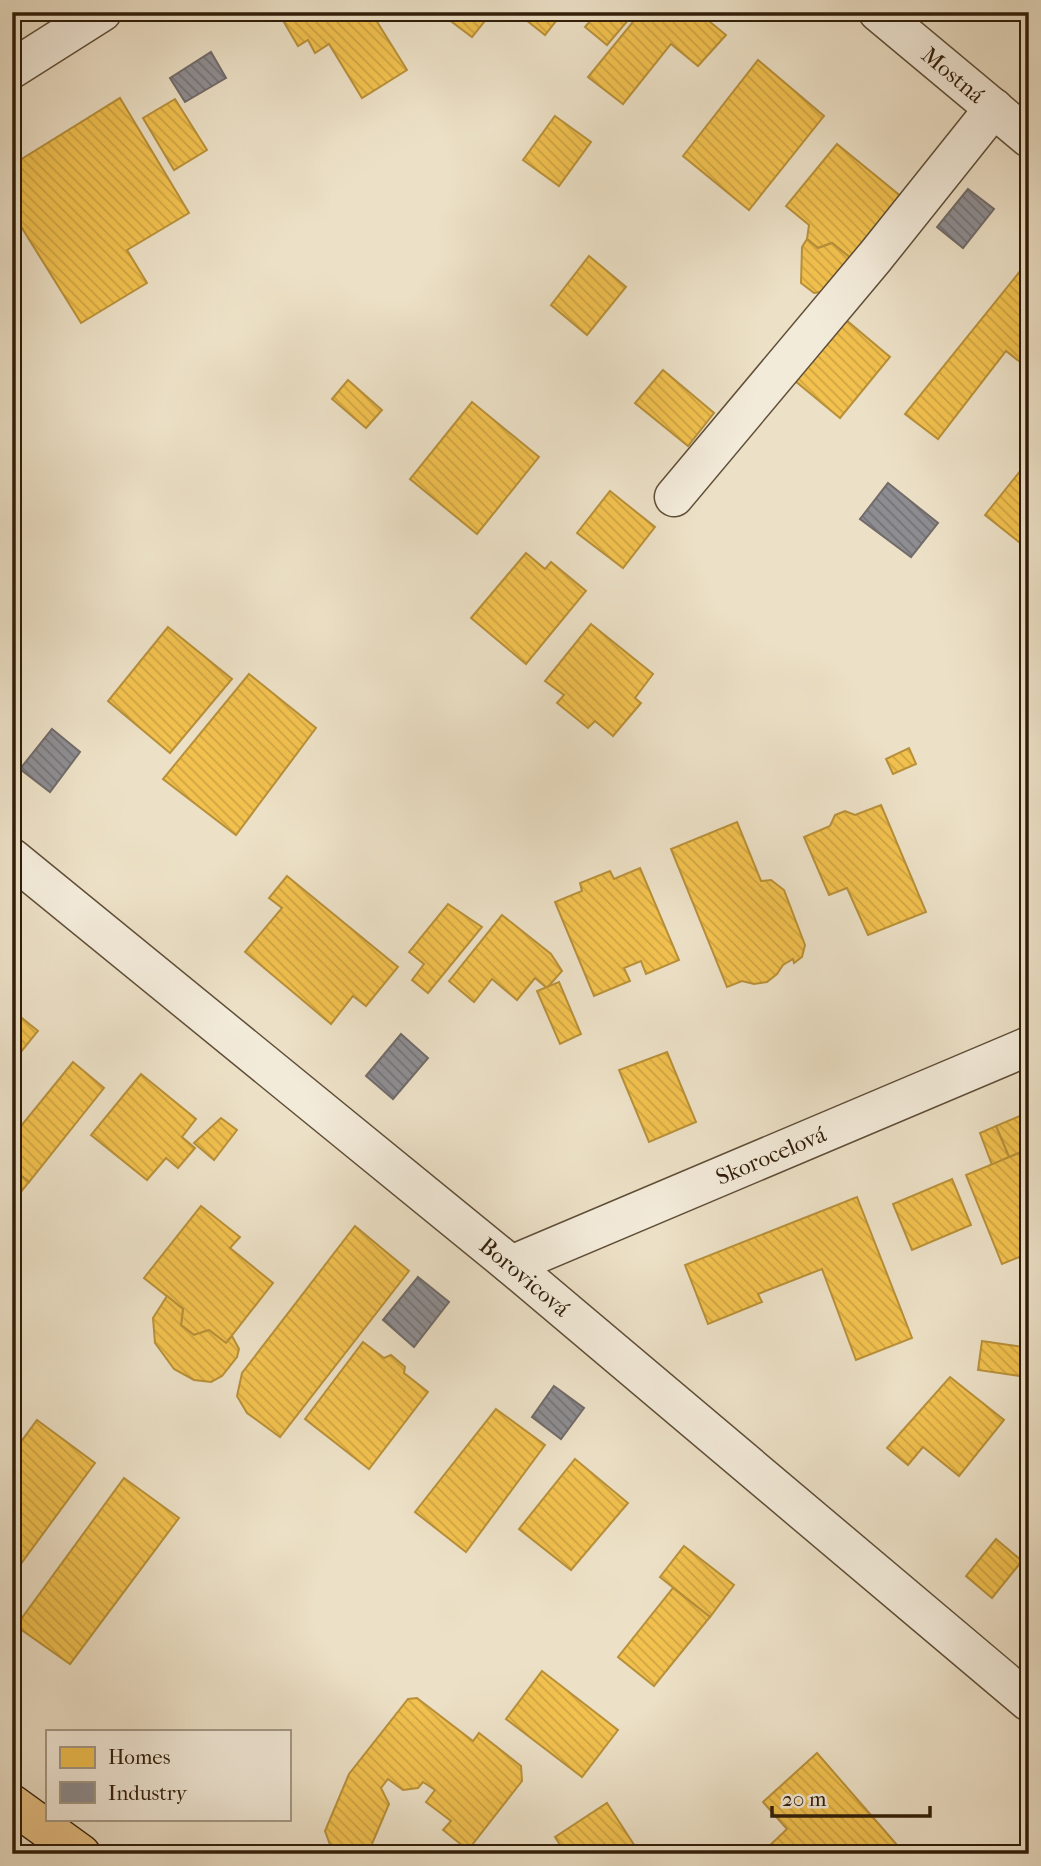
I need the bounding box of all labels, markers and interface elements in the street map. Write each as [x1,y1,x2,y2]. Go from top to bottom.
street label: Mostná [916,41,990,109]
street label: Skorocelová [712,1120,830,1191]
street label: Borovicová [474,1232,575,1323]
legend [46,1730,290,1820]
text: Homes [108,1745,171,1769]
scale bar [772,1775,929,1819]
text: Industry [108,1781,188,1805]
text: 20 m [782,1787,827,1811]

